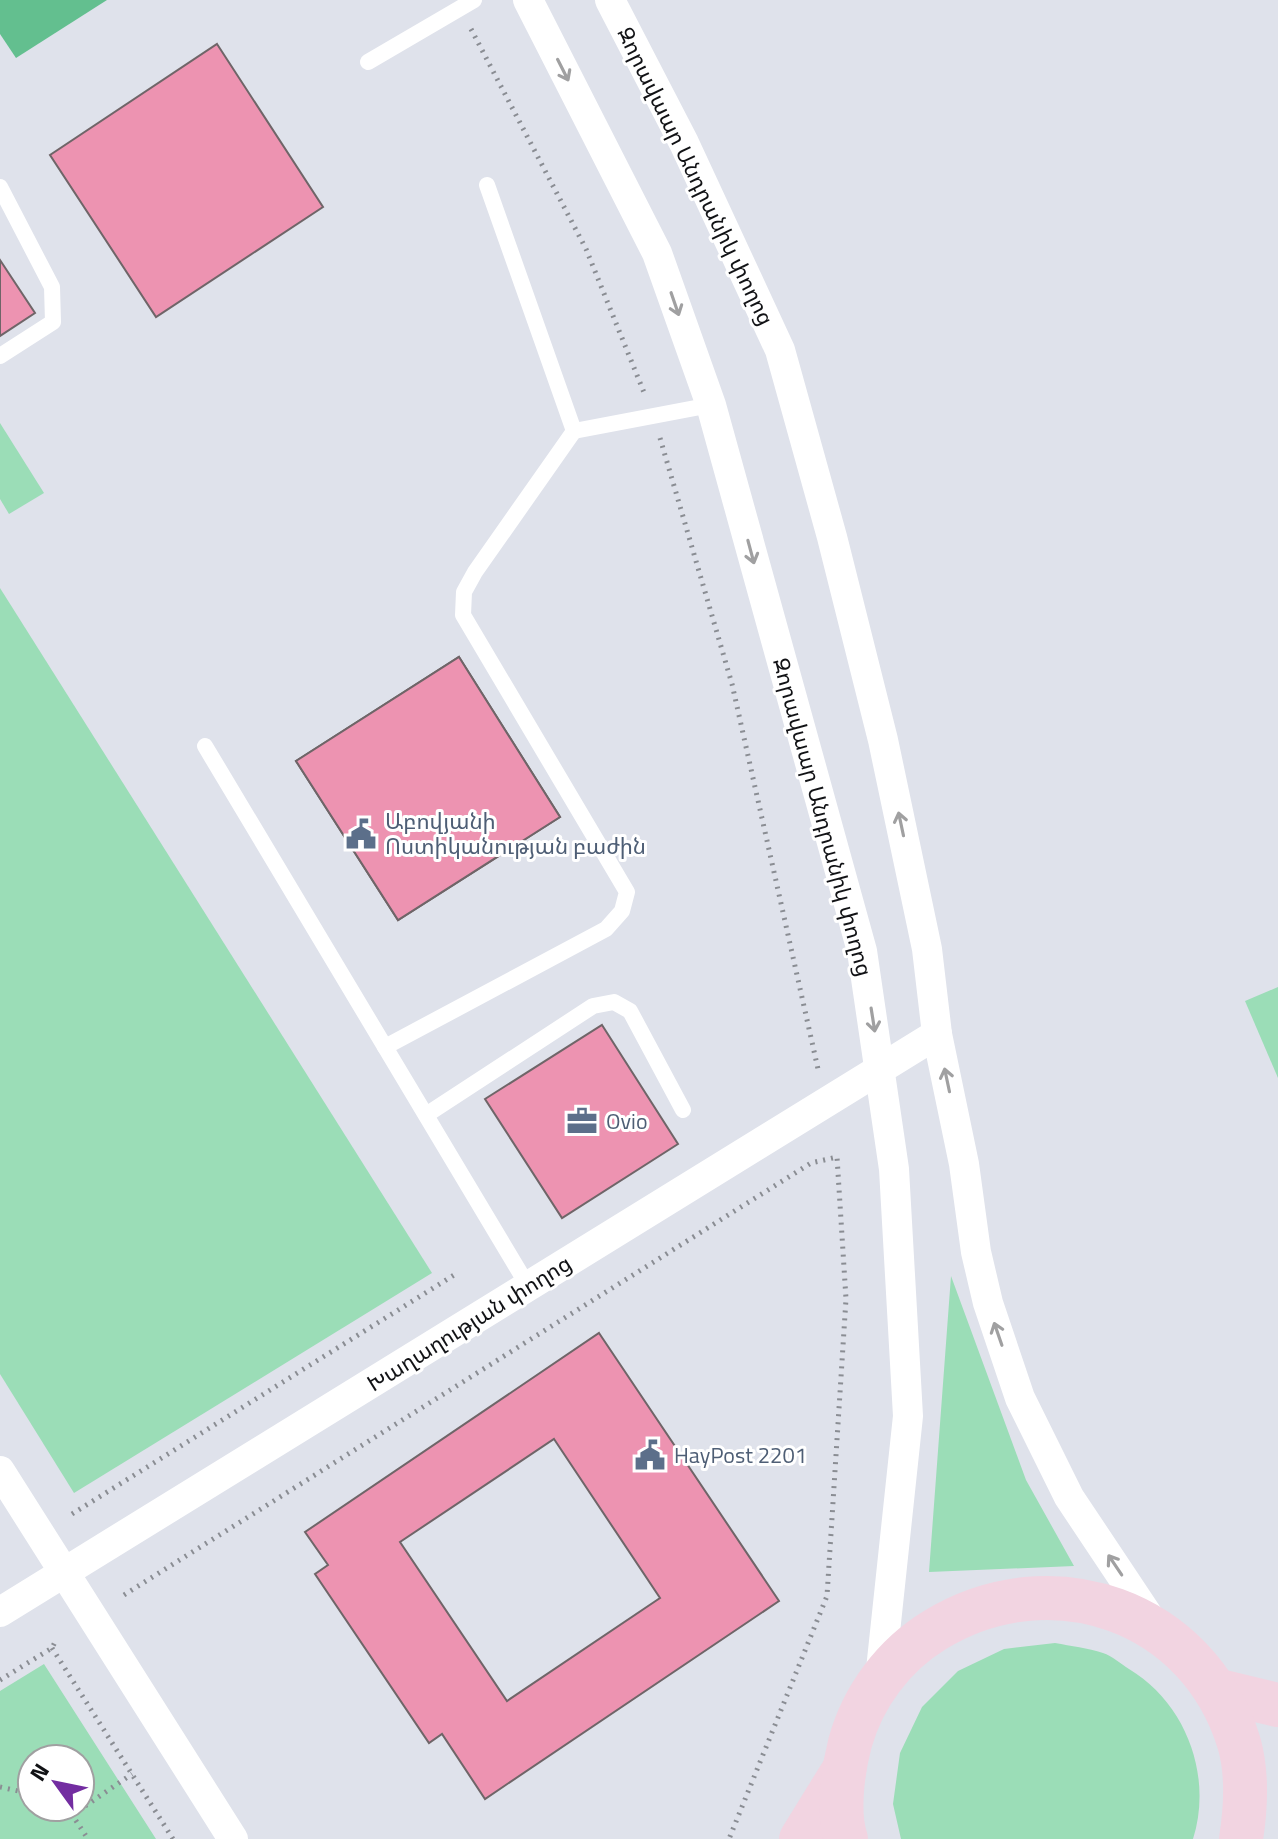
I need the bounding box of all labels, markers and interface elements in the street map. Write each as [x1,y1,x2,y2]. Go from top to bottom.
street label: Զորավաար Անդրանիկ փողոց [609,21,783,331]
one-way arrow [556,57,572,81]
one-way arrow [668,291,683,316]
one-way arrow [745,539,760,565]
street label: Զորավաար Անդրանիկ փողոց [764,654,882,980]
place label: Աբովյանի Ոստիկանության բաժին [385,804,646,863]
one-way arrow [893,812,908,838]
public building icon: Աբովյանի Ոստիկանության բաժին [344,817,378,851]
one-way arrow [867,1007,882,1033]
one-way arrow [939,1068,954,1093]
office icon: Ovio [565,1104,599,1138]
place label: Ovio [606,1104,648,1138]
street label: Խաղաղության փողոց [360,1246,578,1400]
one-way arrow [990,1322,1005,1347]
public building icon: HayPost 2201 [633,1438,667,1472]
place label: HayPost 2201 [674,1438,807,1472]
one-way arrow [1106,1555,1123,1577]
north arrow [16,1743,96,1823]
text: N [21,1756,58,1788]

